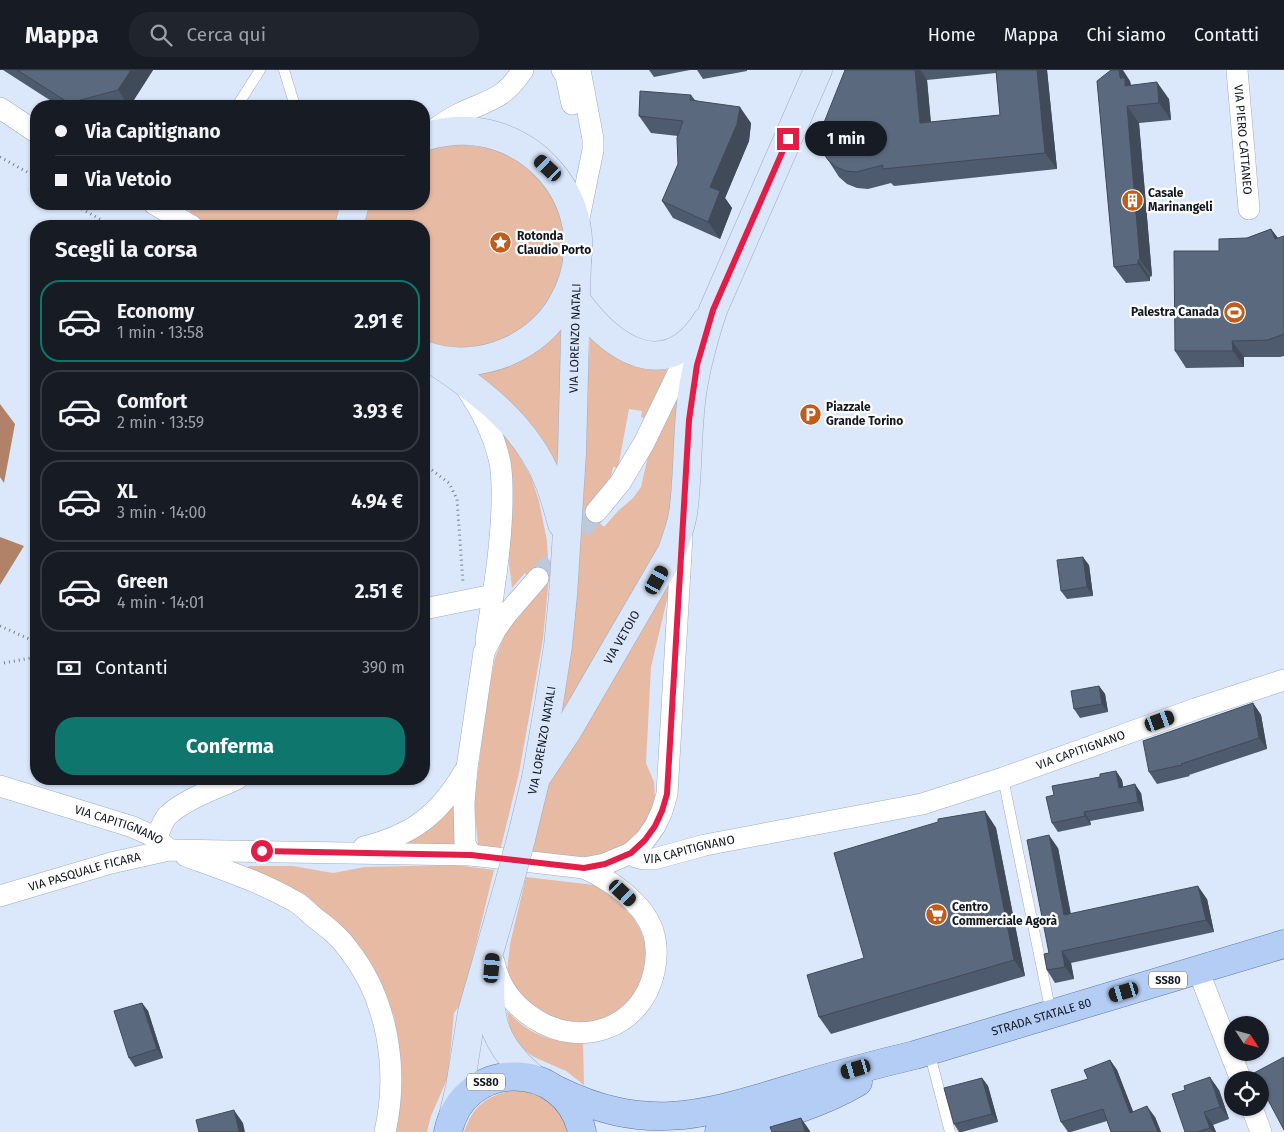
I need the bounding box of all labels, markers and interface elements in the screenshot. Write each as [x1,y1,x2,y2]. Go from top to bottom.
search box [129,12,479,57]
text: Mappa [25,21,99,49]
icon: search [147,21,175,49]
text: Cerca qui [187,23,266,46]
text: Home [928,24,976,46]
text: Mappa [1004,24,1058,46]
text: Chi siamo [1086,24,1166,46]
text: Contatti [1194,24,1259,46]
street label: VIA PIERO CATTANEO [1231,84,1255,195]
text: Via Capitignano [85,120,221,143]
callout: 1 min [806,122,888,156]
route end [777,128,799,150]
text: 1 min [827,129,865,148]
car [531,152,564,184]
text: Via Vetoio [85,168,172,191]
place label: Casale Marinangeli [1148,186,1213,214]
building icon: Casale Marinangeli [1120,188,1144,212]
place label: Rotonda Claudio Porto [517,229,591,257]
place icon: Rotonda Claudio Porto [489,231,513,255]
text: Scegli la corsa [55,236,198,263]
street label: VIA LORENZO NATALI [567,283,583,393]
icon: car [57,299,102,344]
text: Economy [117,300,194,323]
sports icon: Palestra Canada [1223,300,1247,324]
place label: Palestra Canada [1131,305,1219,319]
text: 2.91 € [354,310,403,333]
text: 1 min · 13:58 [117,323,204,342]
icon: car [57,389,102,434]
text: Comfort [117,390,187,413]
text: 3.93 € [353,400,403,423]
place label: Piazzale Grande Torino [826,400,903,428]
parking icon: Piazzale Grande Torino [798,402,822,426]
text: 2 min · 13:59 [117,413,204,432]
icon: car [57,479,102,524]
text: XL [117,480,138,503]
text: 4.94 € [351,490,403,513]
text: 3 min · 14:00 [117,503,206,522]
car [643,563,670,597]
icon: car [57,569,102,614]
text: Green [117,570,168,593]
text: 2.51 € [355,580,403,603]
text: 4 min · 14:01 [117,593,204,612]
street label: VIA VETOIO [601,608,643,666]
icon: cash [55,654,83,682]
text: Contanti [95,656,168,679]
text: 390 m [362,658,405,677]
street label: VIA LORENZO NATALI [525,685,559,796]
car [1143,709,1176,733]
button: Conferma [55,717,405,775]
street label: VIA CAPITIGNANO [1034,728,1127,772]
street label: VIA CAPITIGNANO [73,802,166,847]
street label: VIA CAPITIGNANO [644,833,736,866]
route start [251,840,273,862]
street label: VIA PASQUALE FICARA [27,850,142,894]
car [606,877,639,909]
place label: Centro Commerciale Agorà [952,900,1057,928]
supermarket icon: Centro Commerciale Agorà [924,902,948,926]
car [483,952,500,984]
road number: SS80 [1149,972,1187,988]
car [1107,980,1140,1004]
street label: STRADA STATALE 80 [990,995,1093,1039]
north arrow [1224,1016,1269,1061]
map controls [1224,1016,1269,1116]
car [839,1058,872,1080]
button: locate [1224,1071,1269,1116]
road number: SS80 [467,1074,505,1090]

